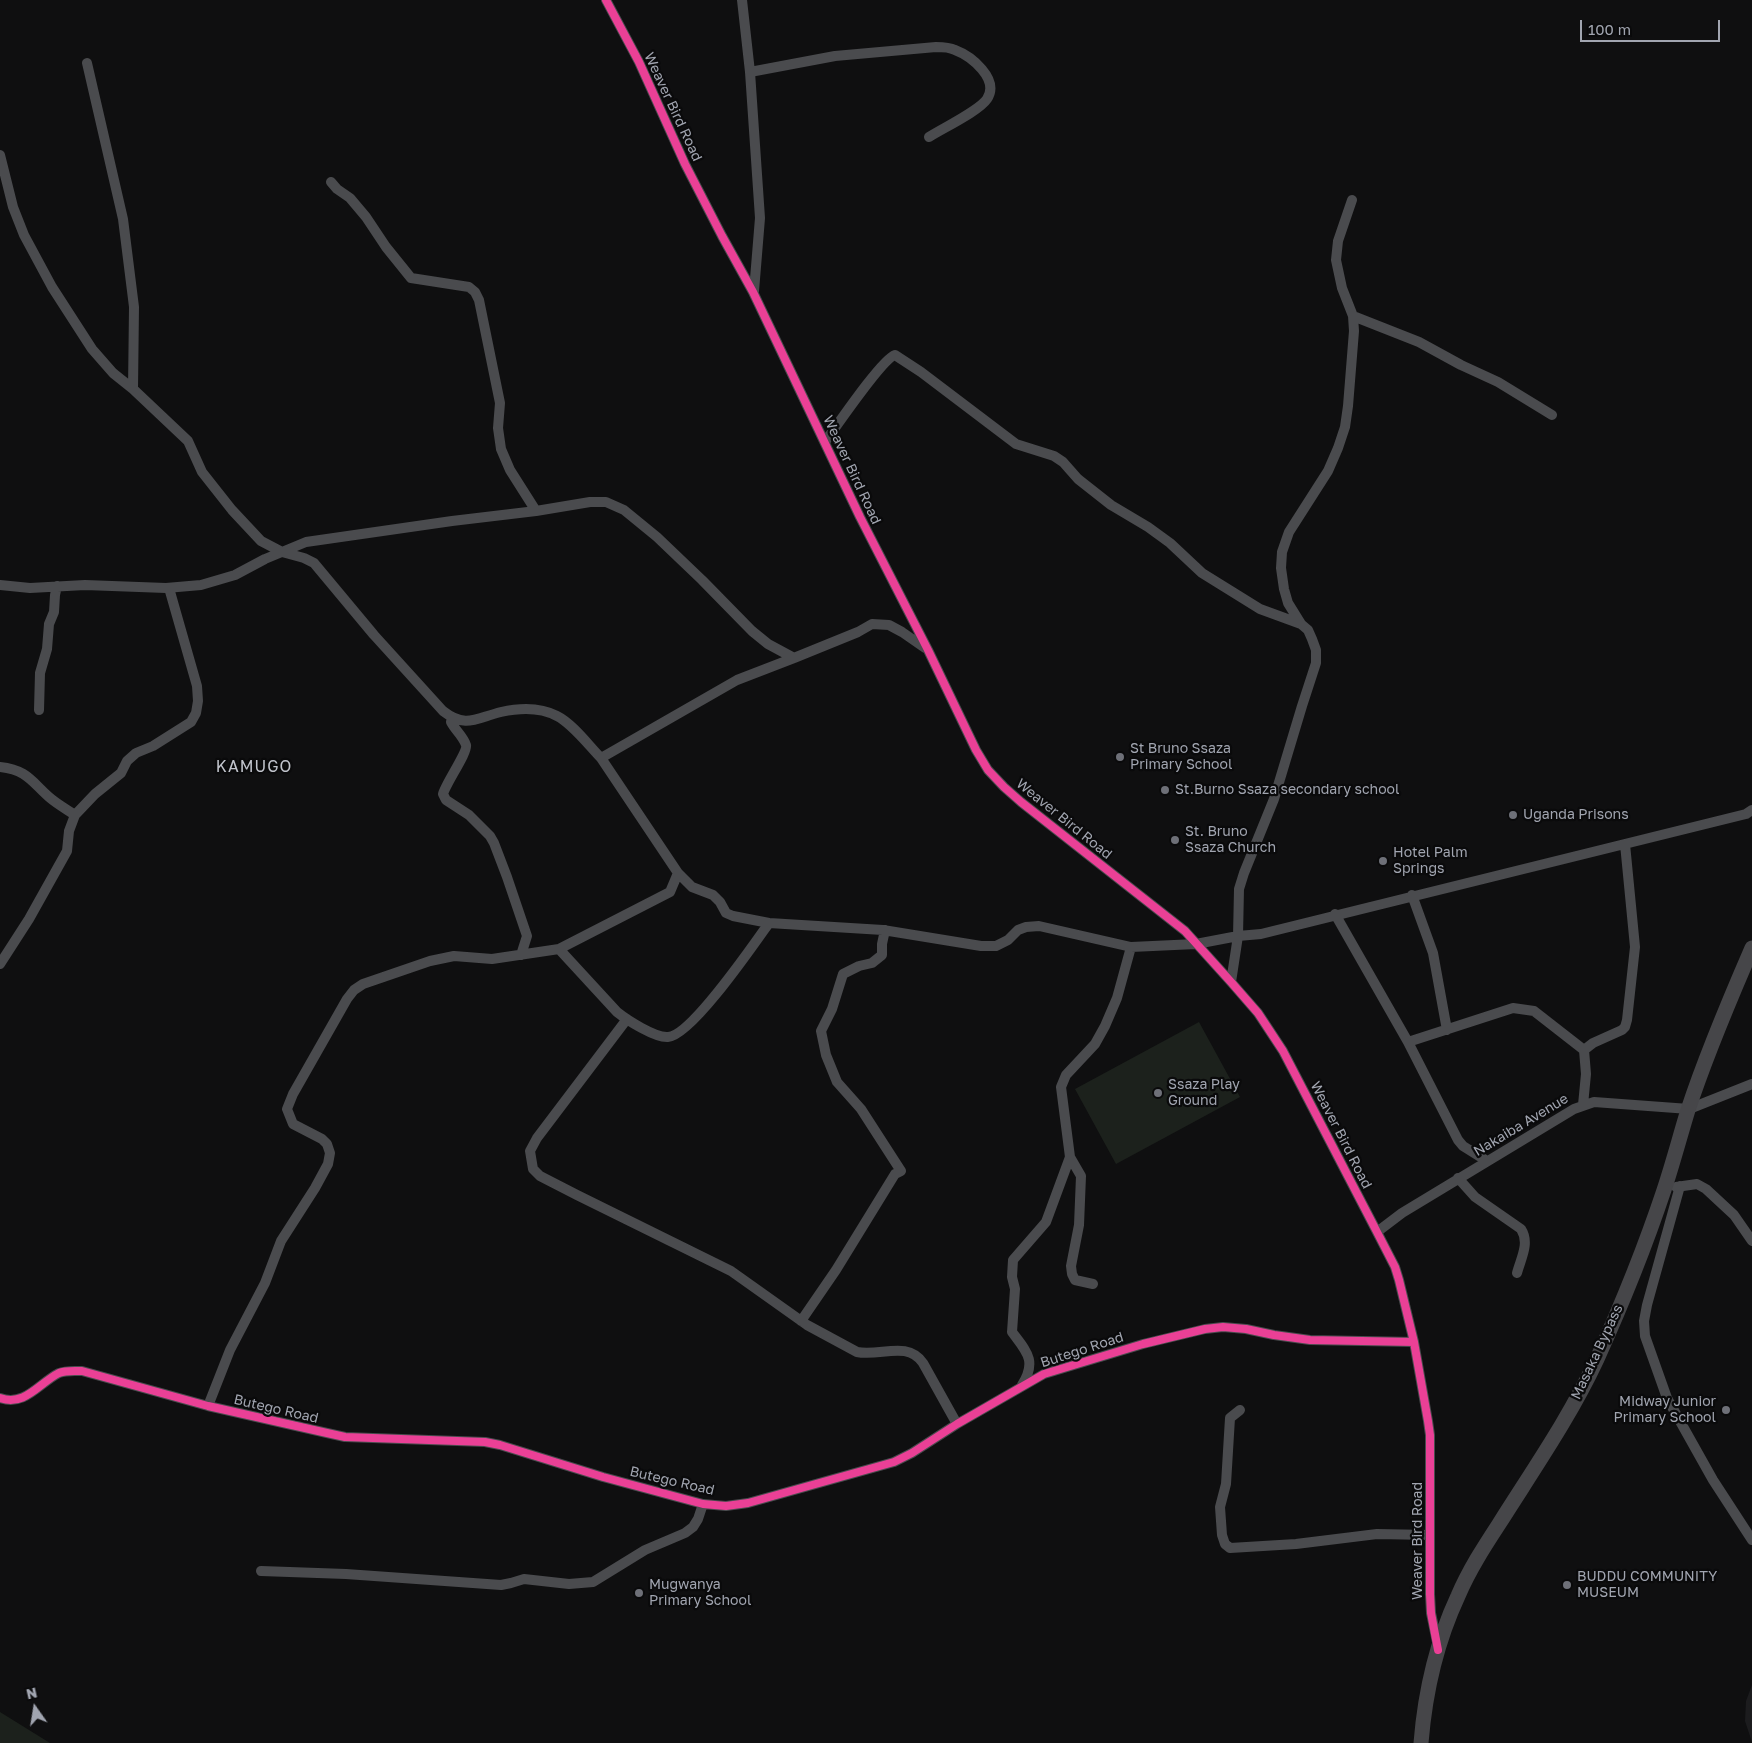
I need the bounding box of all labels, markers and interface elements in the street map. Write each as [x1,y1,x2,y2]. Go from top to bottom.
scale bar [1582,10,1722,42]
text: 100 m [1588,20,1631,38]
street label: Weaver Bird Road [640,50,706,164]
street label: Weaver Bird Road [819,413,885,527]
place label: St Bruno Ssaza Primary School [1130,741,1232,774]
marker: St Bruno Ssaza Primary School [1114,751,1126,763]
district label: KAMUGO [215,757,293,777]
street label: Weaver Bird Road [1013,775,1115,863]
place label: St.Burno Ssaza secondary school [1175,782,1399,798]
marker: St.Burno Ssaza secondary school [1159,784,1171,796]
place label: Uganda Prisons [1523,807,1629,823]
marker: Uganda Prisons [1507,809,1519,821]
place label: St. Bruno Ssaza Church [1185,824,1276,856]
marker: St. Bruno Ssaza Church [1169,834,1181,846]
place label: Hotel Palm Springs [1393,845,1468,878]
marker: Hotel Palm Springs [1377,855,1389,867]
place label: Ssaza Play Ground [1168,1077,1240,1110]
street label: Weaver Bird Road [1307,1079,1375,1191]
marker: Ssaza Play Ground [1152,1087,1164,1099]
street label: Nakaiba Avenue [1471,1090,1571,1160]
street label: Masaka Bypass [1568,1302,1626,1402]
street label: Butego Road [1038,1329,1126,1371]
street label: Butego Road [232,1391,320,1427]
place label: Midway Junior Primary School [1614,1394,1716,1426]
marker: Midway Junior Primary School [1720,1404,1732,1416]
street label: Butego Road [628,1463,716,1499]
street label: Weaver Bird Road [1410,1482,1426,1600]
place label: BUDDU COMMUNITY MUSEUM [1577,1569,1717,1601]
place label: Mugwanya Primary School [649,1577,751,1610]
marker: BUDDU COMMUNITY MUSEUM [1561,1579,1573,1591]
marker: Mugwanya Primary School [633,1587,645,1599]
north arrow [10,1683,60,1733]
text: N [24,1683,39,1702]

